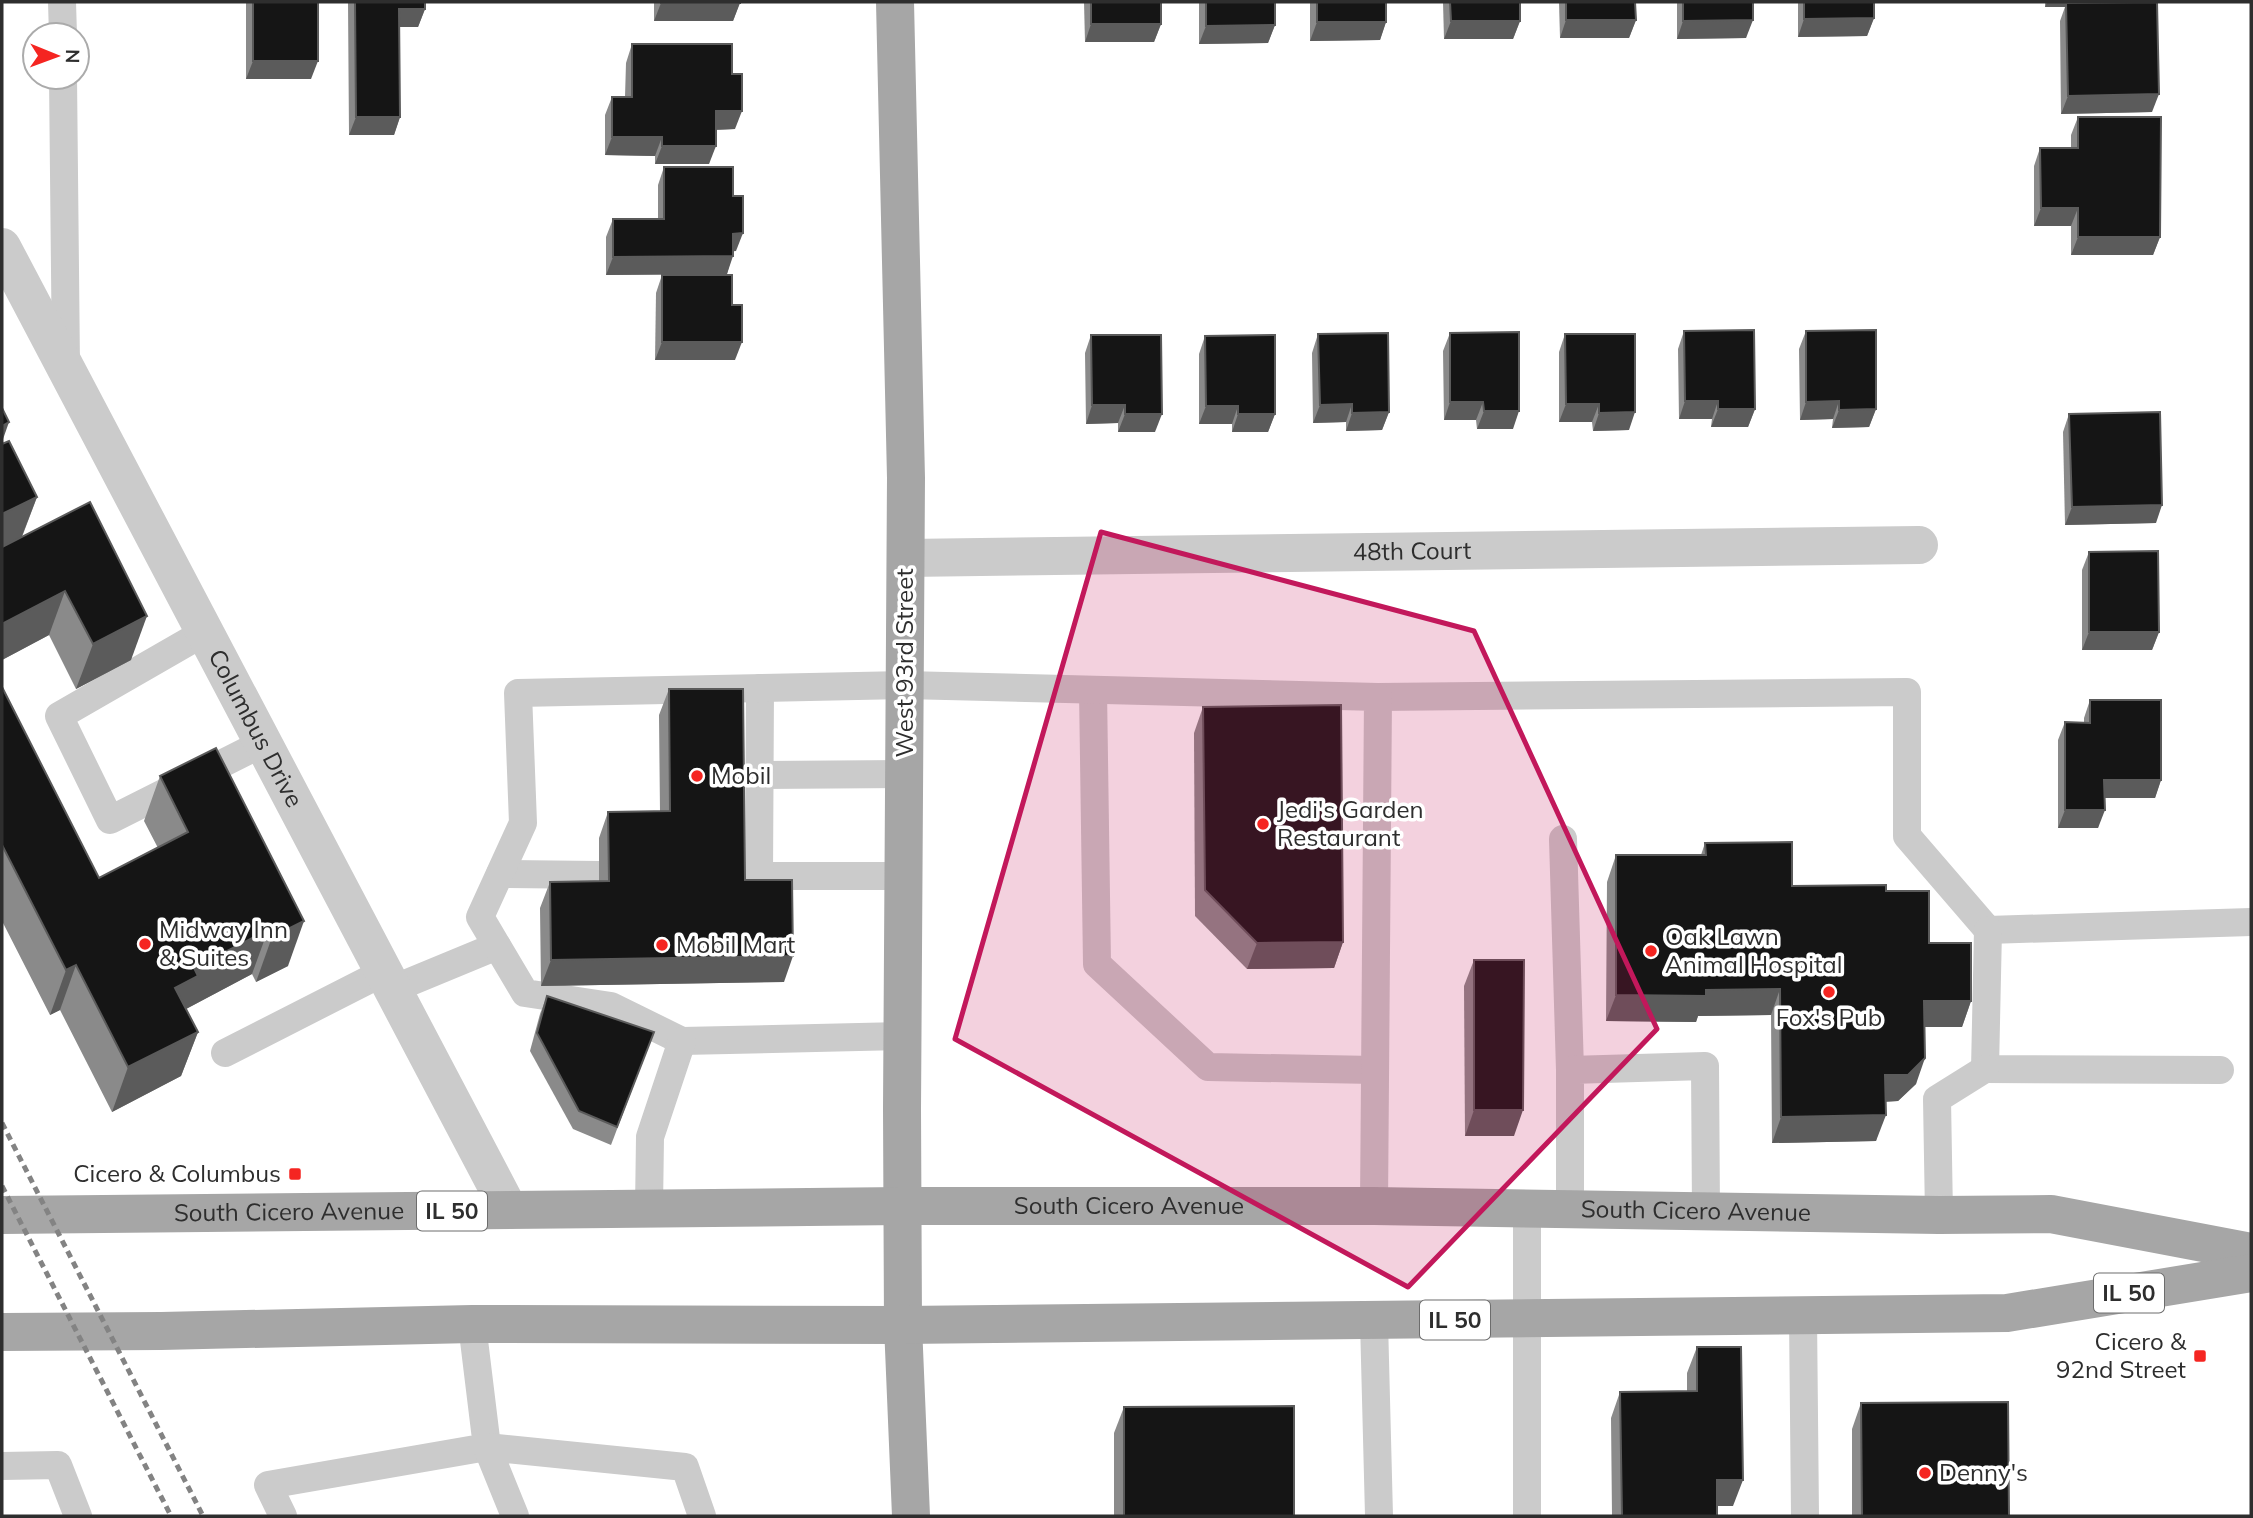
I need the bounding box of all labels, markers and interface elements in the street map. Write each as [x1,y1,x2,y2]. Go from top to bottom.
north arrow [21,21,91,91]
text: N [61,49,85,64]
street label: 48th Court [1353,535,1471,566]
street label: West 93rd Street [889,568,919,758]
street label: Columbus Drive [202,644,310,812]
place label: Mobil [711,760,771,790]
marker: Mobil [689,768,705,784]
place label: Jedi's Garden Restaurant [1277,794,1424,852]
marker: Jedi's Garden Restaurant [1255,816,1271,832]
place label: Midway Inn & Suites [159,914,288,972]
place label: Oak Lawn Animal Hospital [1665,921,1842,979]
place label: Mobil Mart [676,929,795,959]
marker: Midway Inn & Suites [137,936,153,952]
marker: Mobil Mart [654,937,670,953]
marker: Oak Lawn Animal Hospital [1643,943,1659,959]
marker: Fox's Pub [1821,984,1837,1000]
place label: Fox's Pub [1776,1002,1882,1032]
place label: Cicero & Columbus [73,1158,281,1188]
marker: Cicero & Columbus [287,1166,303,1182]
street label: South Cicero Avenue [1014,1190,1244,1220]
road number: IL 50 [417,1192,487,1230]
street label: South Cicero Avenue [1581,1193,1811,1227]
street label: South Cicero Avenue [174,1195,404,1227]
road number: IL 50 [2094,1274,2164,1312]
road number: IL 50 [1420,1301,1490,1340]
place label: Cicero & 92nd Street [2056,1326,2187,1384]
marker: Cicero & 92nd Street [2192,1348,2208,1364]
place label: Denny's [1939,1457,2028,1487]
marker: Denny's [1917,1465,1933,1481]

